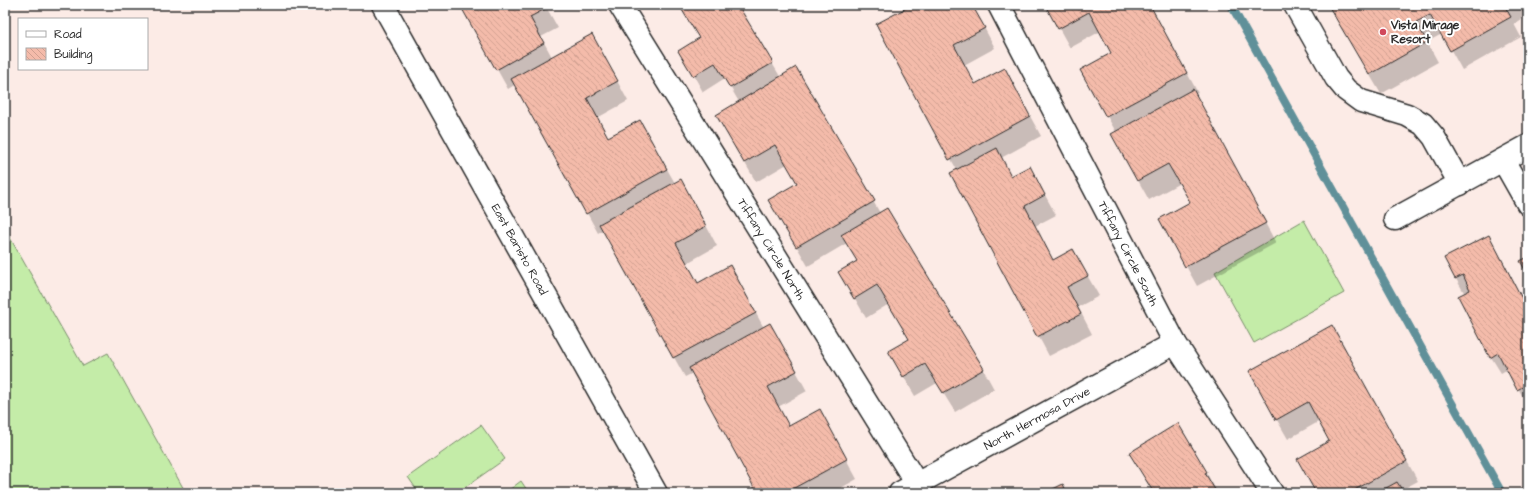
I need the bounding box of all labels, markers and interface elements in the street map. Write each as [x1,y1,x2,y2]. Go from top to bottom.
place label: Vista Mirage Resort [1390,17,1460,48]
legend [18,18,148,70]
text: Road [54,26,82,43]
marker: Vista Mirage Resort [1378,27,1388,37]
text: Building [54,46,92,64]
street label: Tiffany Circle North [733,195,809,303]
street label: Tiffany Circle South [1094,198,1162,309]
street label: East Baristo Road [487,201,552,298]
street label: North Hermosa Drive [981,383,1094,455]

